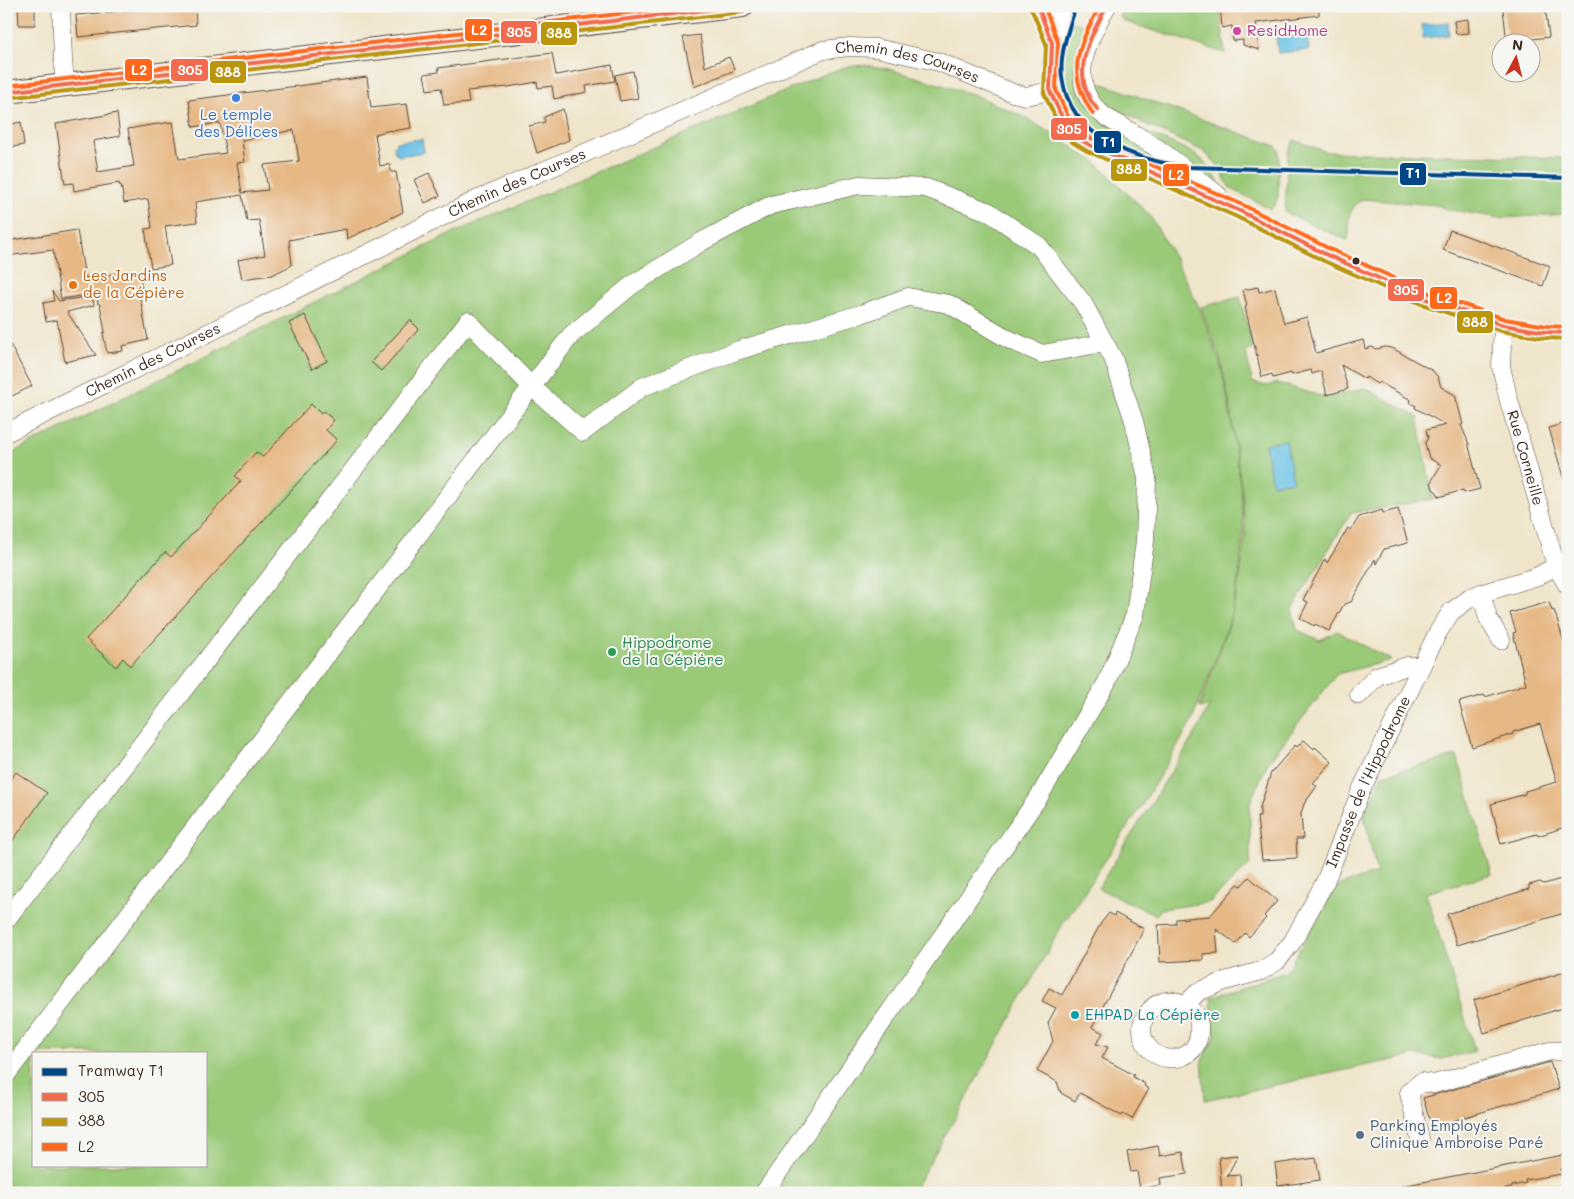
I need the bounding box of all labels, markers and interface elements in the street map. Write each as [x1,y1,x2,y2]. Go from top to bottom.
line badge: L2 [464,18,493,42]
text: L2 [471,20,487,39]
line badge: 305 [500,20,538,44]
place label: ResidHome [1247,20,1328,40]
line badge: 388 [540,21,578,46]
text: 305 [506,22,532,41]
text: 388 [546,23,572,42]
marker: ResidHome [1231,25,1243,37]
north arrow [1492,32,1542,82]
text: N [1511,35,1524,55]
street label: Chemin des Courses [834,36,983,87]
line badge: L2 [124,58,153,82]
line badge: 305 [170,58,209,82]
text: L2 [131,60,147,79]
text: 305 [177,60,203,79]
line badge: 388 [209,60,247,84]
text: 388 [215,62,241,81]
marker: Le temple des Délices [230,92,242,104]
place label: Le temple des Délices [194,104,278,141]
line badge: 305 [1050,117,1088,141]
text: 305 [1056,119,1082,138]
line badge: T1 [1093,130,1122,154]
text: T1 [1101,132,1115,151]
street label: Chemin des Courses [444,143,588,221]
line badge: 388 [1110,158,1148,182]
text: 388 [1116,159,1142,178]
line badge: T1 [1399,162,1427,186]
line badge: L2 [1162,163,1190,187]
text: T1 [1406,163,1420,182]
text: L2 [1168,165,1184,184]
unlabelled marker [1351,256,1361,266]
place label: Les Jardins de la Cépière [83,265,184,302]
line badge: 305 [1387,278,1425,302]
marker: Les Jardins de la Cépière [67,279,79,291]
text: 305 [1393,280,1419,299]
line badge: L2 [1429,286,1458,310]
text: L2 [1436,288,1452,307]
line badge: 388 [1456,310,1494,334]
text: 388 [1462,312,1488,331]
street label: Chemin des Courses [82,317,223,401]
street label: Rue Corneille [1503,408,1549,507]
place label: Hippodrome de la Cépière [622,632,723,669]
marker: Hippodrome de la Cépière [606,646,618,658]
street label: Impasse de l'Hippodrome [1321,692,1415,871]
place label: EHPAD La Cépière [1085,1004,1220,1024]
marker: EHPAD La Cépière [1069,1009,1081,1021]
legend [32,1052,208,1166]
text: Tramway T1 [78,1060,164,1080]
text: 305 [78,1086,105,1106]
text: 388 [78,1110,105,1130]
place label: Parking Employés Clinique Ambroise Paré [1370,1115,1543,1152]
marker: Parking Employés Clinique Ambroise Paré [1354,1129,1366,1141]
text: L2 [78,1136,94,1156]

